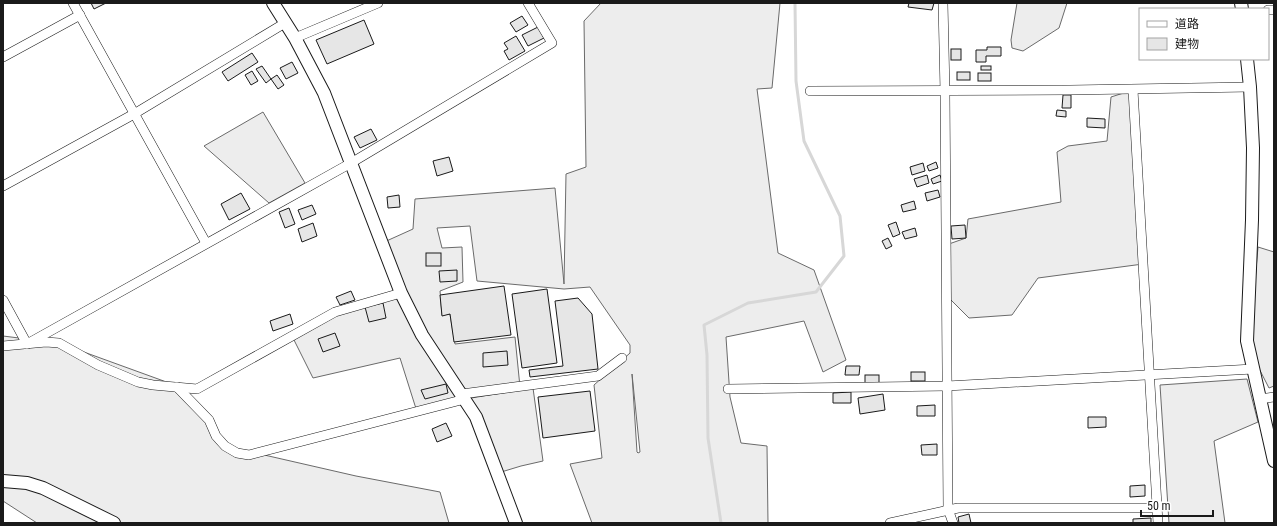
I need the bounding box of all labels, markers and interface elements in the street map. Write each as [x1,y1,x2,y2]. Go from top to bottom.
legend [1139,8,1269,60]
text: 道路 [1175,17,1199,31]
text: 建物 [1175,37,1199,51]
scale bar [1141,492,1213,518]
text: 50 m [1147,499,1171,513]

